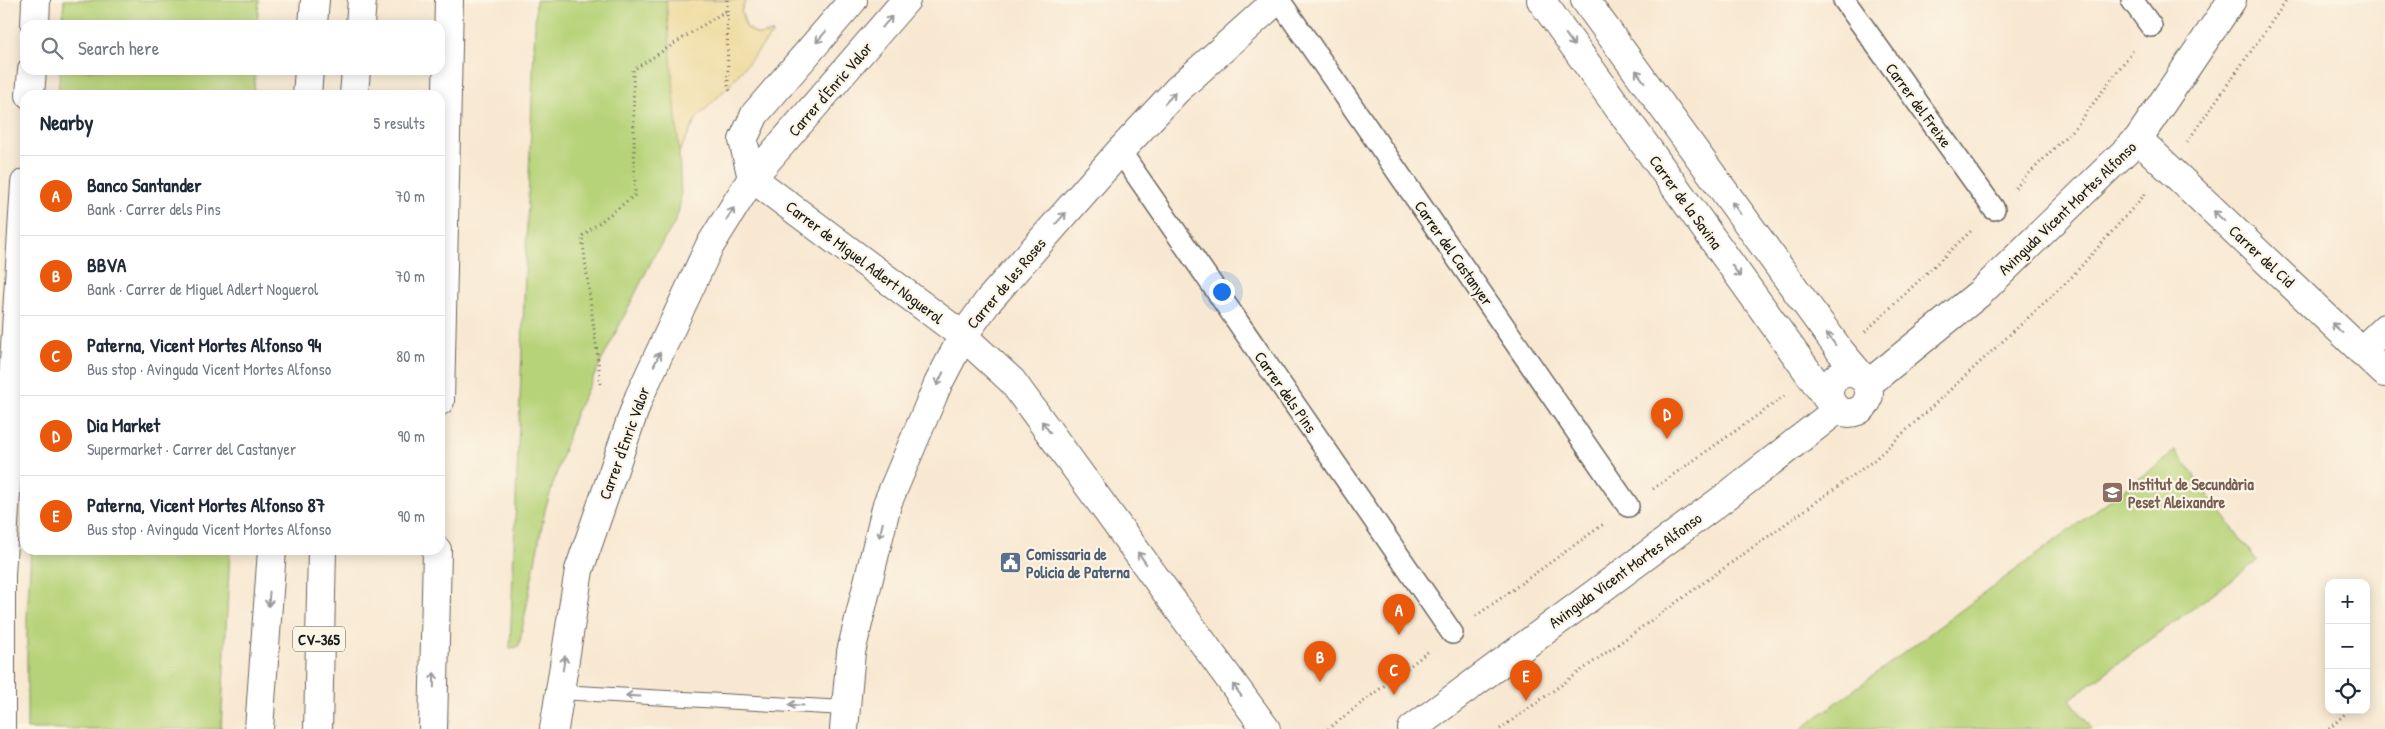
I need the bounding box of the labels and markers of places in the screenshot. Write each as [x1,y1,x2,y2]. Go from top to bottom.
pin: D [1651,398,1683,439]
place label: Institut de Secundària Peset Aleixandre [2128,473,2254,513]
school or university icon: Institut de Secundària Peset Aleixandre [2100,481,2124,505]
place label: Comissaria de Policia de Paterna [1026,543,1130,583]
public building icon: Comissaria de Policia de Paterna [998,551,1022,575]
pin: A [1383,594,1415,635]
pin: B [1304,641,1336,682]
pin: C [1378,654,1410,695]
pin: E [1510,660,1542,701]

